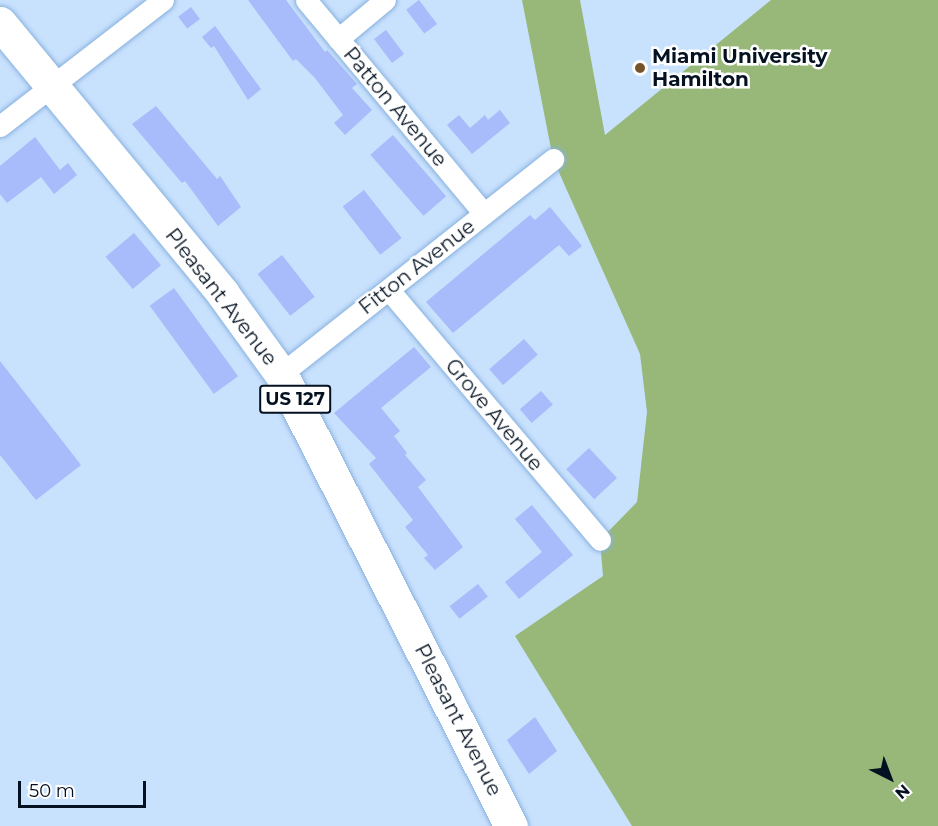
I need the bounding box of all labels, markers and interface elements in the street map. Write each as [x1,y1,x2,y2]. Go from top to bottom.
street label: Patton Avenue [338,43,452,171]
place label: Miami University Hamilton [652,45,827,92]
marker: Miami University Hamilton [633,61,647,75]
street label: Fitton Avenue [354,214,480,320]
street label: Pleasant Avenue [160,224,282,370]
street label: Grove Avenue [440,354,548,476]
road number: US 127 [259,384,331,414]
street label: Pleasant Avenue [409,640,507,800]
north arrow [860,748,920,808]
scale bar [21,769,148,807]
text: 50 m [29,780,75,802]
text: N [891,780,914,803]

